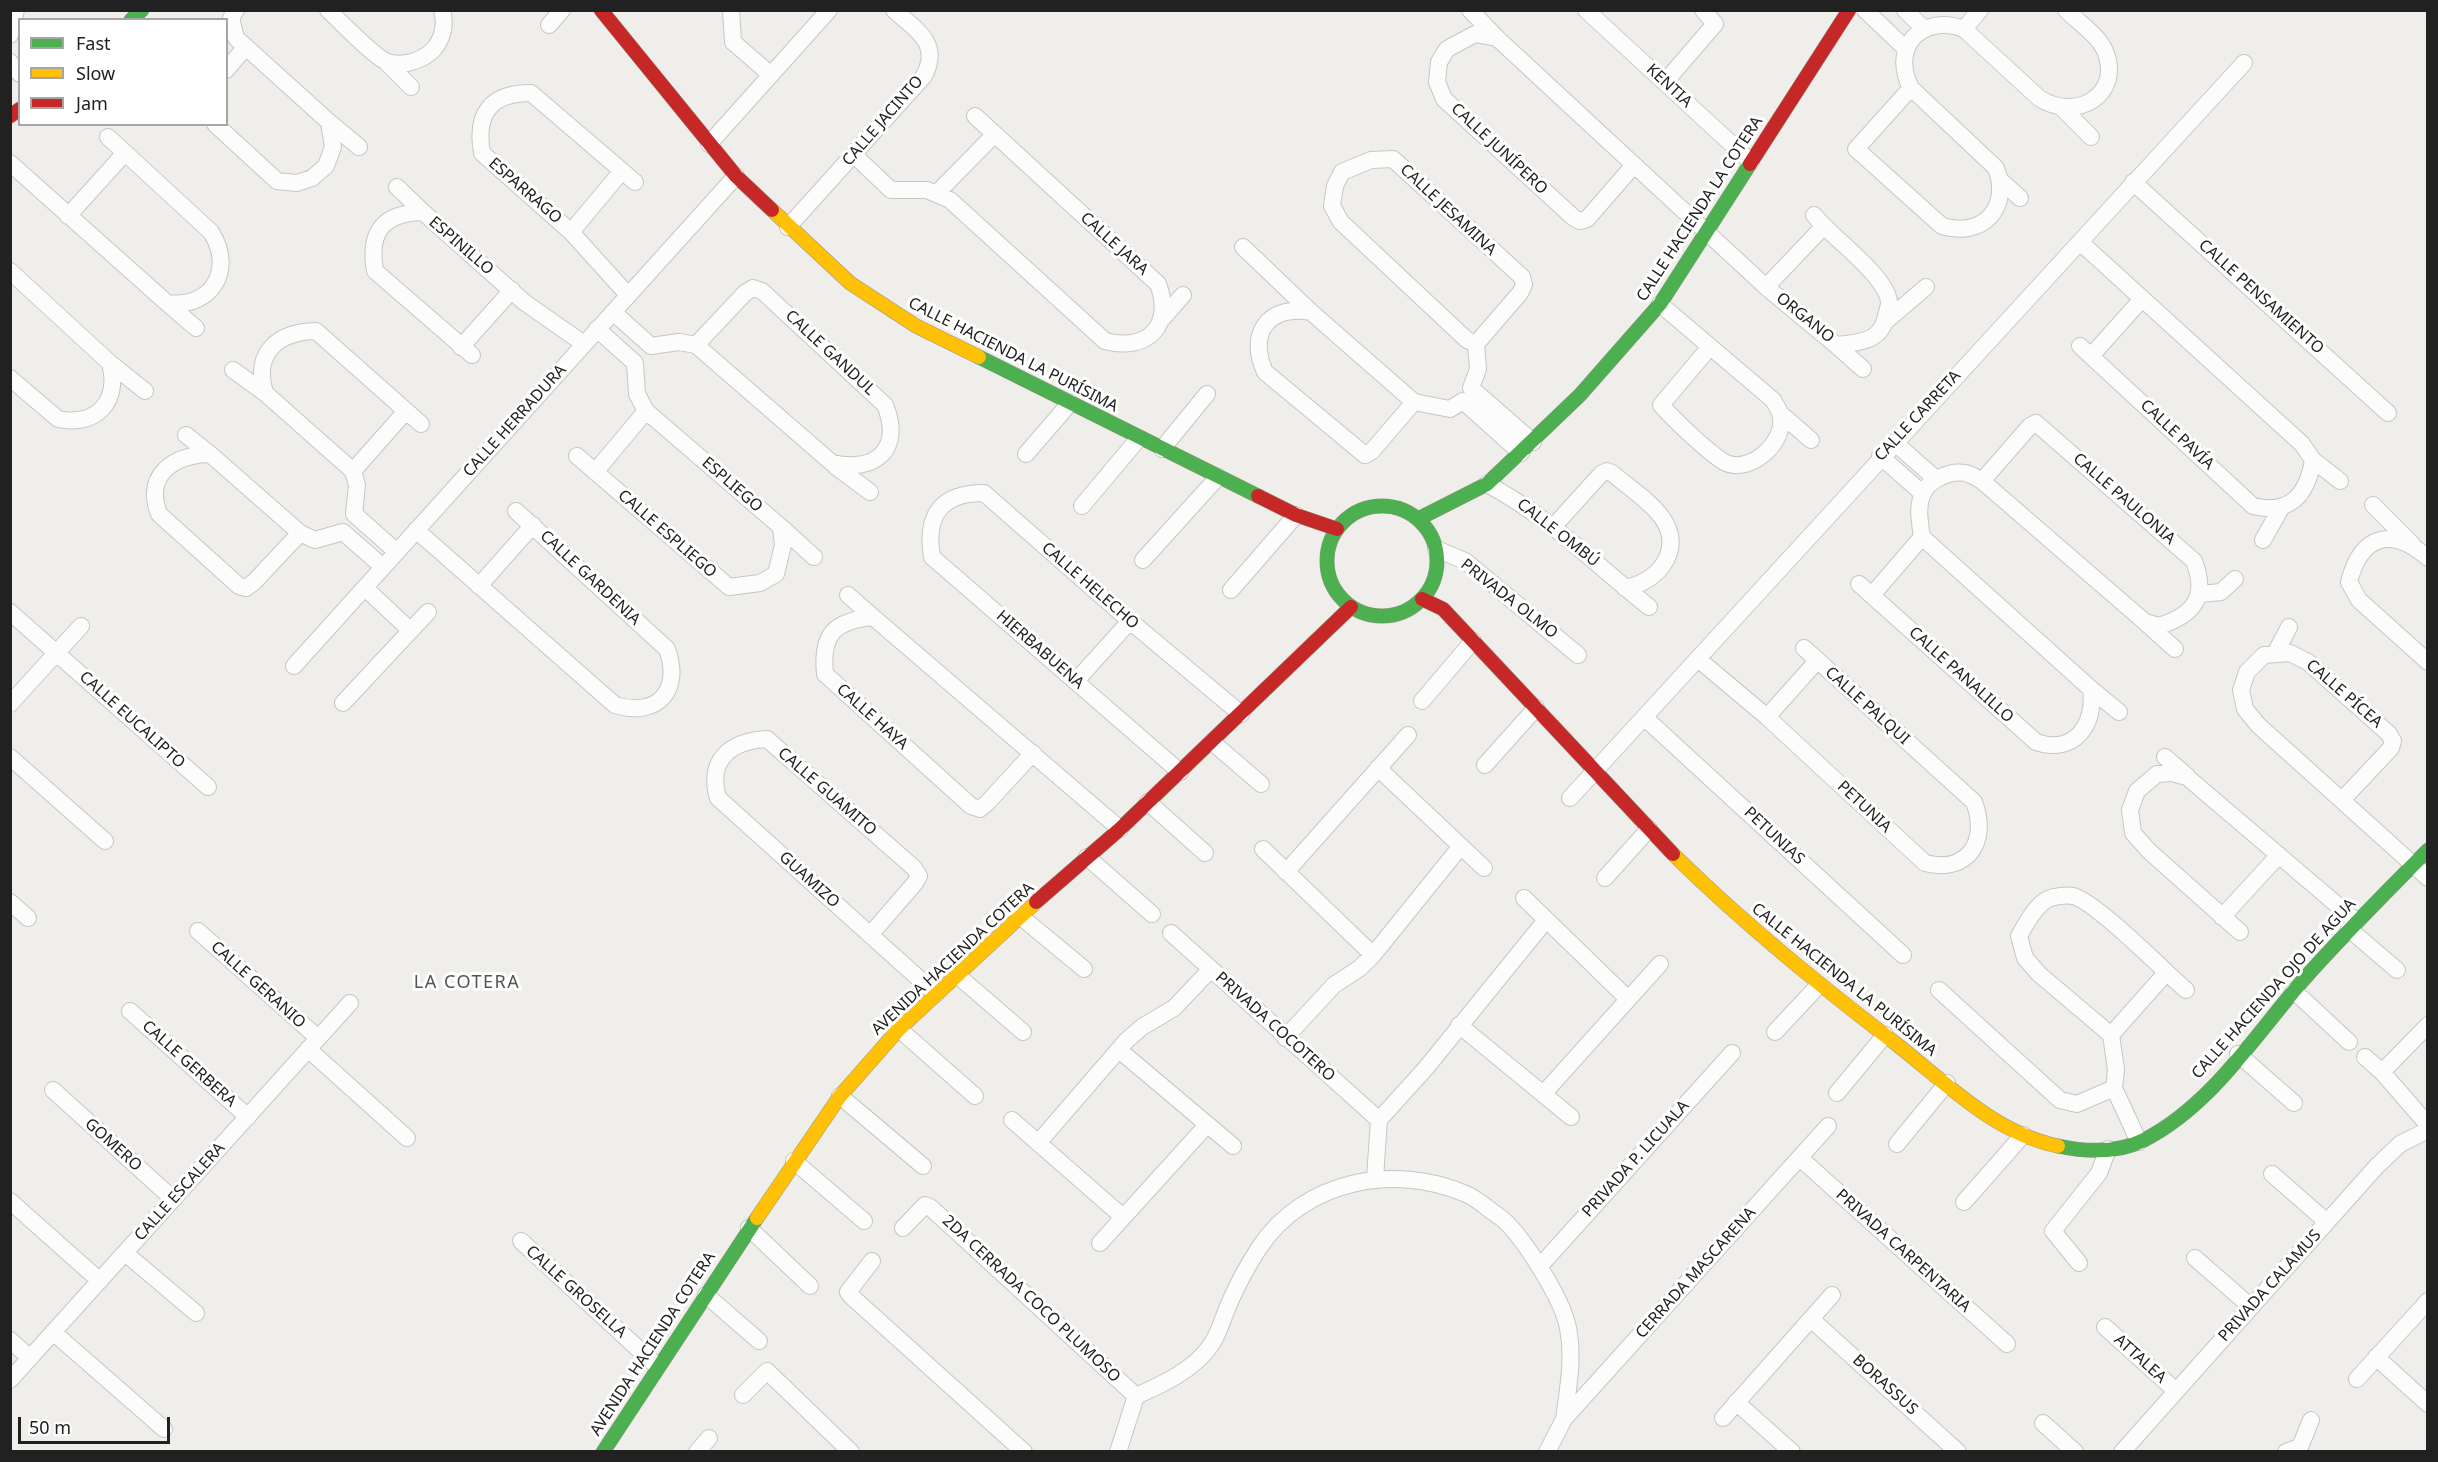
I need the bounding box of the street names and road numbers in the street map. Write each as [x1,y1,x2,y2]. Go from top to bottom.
street label: KENTIA [1642,60,1696,112]
street label: CALLE JACINTO [839,72,927,170]
street label: CALLE JUNÍPERO [1447,99,1551,199]
street label: CALLE HACIENDA LA COTERA [1633,113,1767,305]
street label: ESPARRAGO [484,154,566,228]
street label: CALLE JESAMINA [1396,160,1500,260]
street label: CALLE JARA [1076,208,1152,280]
street label: ESPINILLO [425,213,497,279]
street label: CALLE PENSAMIENTO [2194,236,2328,358]
street label: ORGANO [1772,289,1838,347]
street label: CALLE HACIENDA LA PURÍSIMA [905,294,1121,416]
street label: CALLE GANDUL [781,306,879,400]
street label: CALLE HERRADURA [459,361,571,481]
street label: CALLE CARRETA [1871,367,1965,465]
street label: CALLE PAVÍA [2136,396,2218,474]
street label: CALLE PAULONIA [2069,449,2179,549]
street label: ESPLIEGO [698,453,766,517]
street label: CALLE ESPLIEGO [614,486,720,582]
street label: CALLE OMBÚ [1513,495,1603,571]
street label: CALLE GARDENIA [536,527,644,629]
street label: CALLE HELECHO [1037,539,1143,633]
street label: PRIVADA OLMO [1457,555,1561,643]
street label: HIERBABUENA [992,607,1088,693]
street label: CALLE PANALILLO [1905,623,2017,727]
street label: CALLE PÍCEA [2302,656,2386,732]
street label: CALLE PALQUI [1821,663,1913,749]
street label: CALLE EUCALIPTO [75,667,189,773]
street label: CALLE HAYA [832,680,912,754]
street label: CALLE GUAMITO [774,744,880,840]
street label: PETUNIA [1833,777,1895,837]
street label: PETUNIAS [1740,803,1808,869]
street label: GUAMIZO [775,848,843,912]
street label: AVENIDA HACIENDA COTERA [868,879,1038,1039]
street label: CALLE HACIENDA OJO DE AGUA [2188,895,2360,1083]
street label: CALLE HACIENDA LA PURÍSIMA [1748,899,1940,1061]
street label: CALLE GERANIO [207,937,309,1033]
street label: PRIVADA COCOTERO [1211,968,1339,1086]
street label: CALLE GERBERA [138,1017,240,1111]
street label: PRIVADA P. LICUALA [1579,1097,1693,1221]
street label: GOMERO [81,1114,145,1176]
street label: CALLE ESCALERA [131,1139,229,1245]
street label: PRIVADA CARPENTARIA [1832,1185,1974,1317]
street label: CERRADA MASCARENA [1632,1203,1760,1343]
street label: 2DA CERRADA COCO PLUMOSO [938,1211,1124,1387]
street label: PRIVADA CALAMUS [2215,1226,2325,1346]
street label: CALLE GROSELLA [522,1242,630,1342]
street label: AVENIDA HACIENDA COTERA [586,1248,720,1440]
street label: ATTALEA [2110,1331,2170,1387]
street label: BORASSUS [1848,1351,1922,1419]

